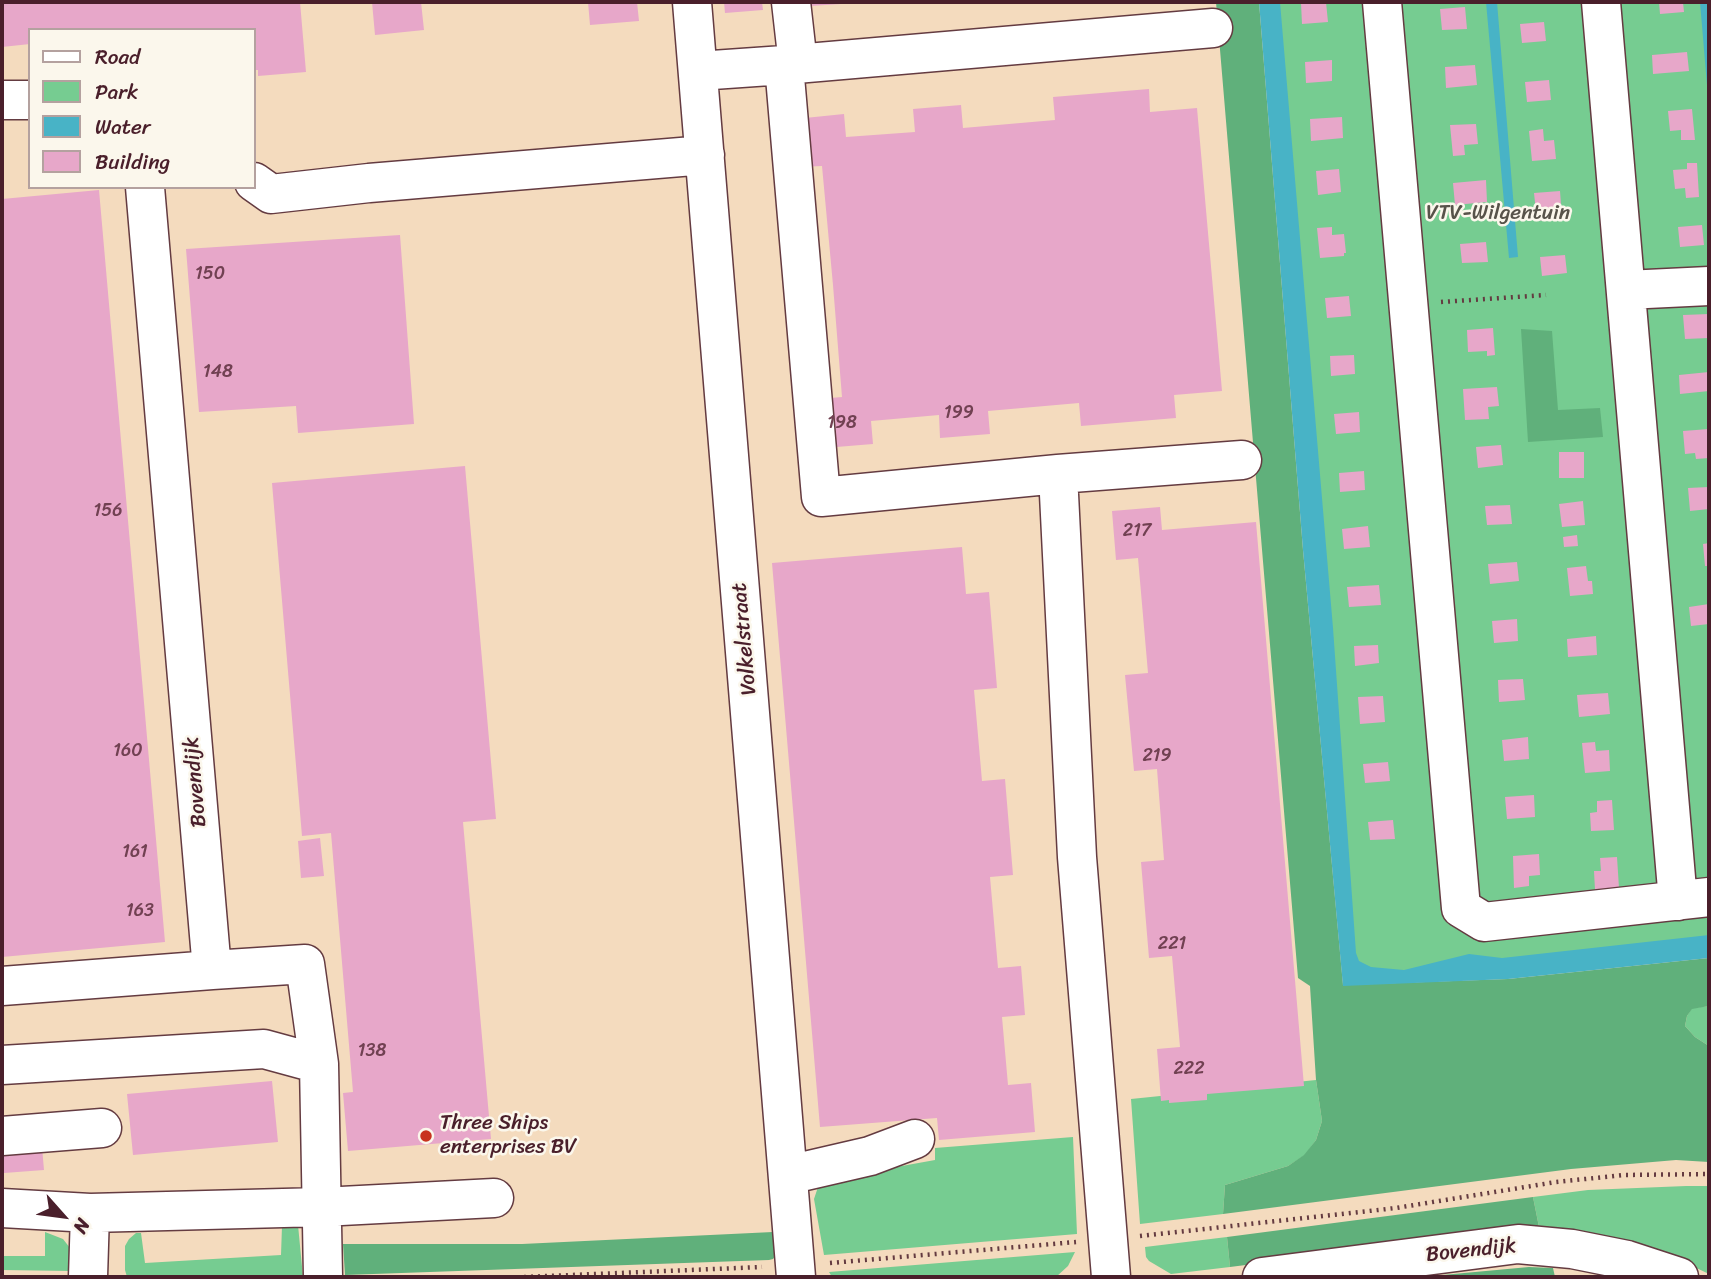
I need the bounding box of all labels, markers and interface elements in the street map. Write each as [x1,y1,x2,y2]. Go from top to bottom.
legend [28,28,256,189]
text: Road [95,38,140,76]
text: Park [95,73,138,111]
text: Water [95,108,150,146]
text: Building [95,143,170,181]
park label: VTV-Wilgentuin [1426,201,1570,227]
house number: 150 [195,263,225,285]
house number: 148 [203,361,233,383]
house number: 199 [944,402,974,424]
house number: 198 [827,412,857,434]
house number: 156 [94,500,122,522]
house number: 217 [1123,520,1151,542]
street label: Volkelstraat [728,582,762,696]
street label: Bovendijk [179,736,213,828]
house number: 160 [113,740,143,762]
house number: 219 [1142,745,1172,767]
house number: 161 [122,841,148,863]
house number: 163 [126,900,154,922]
house number: 221 [1158,933,1186,955]
house number: 138 [358,1040,386,1062]
house number: 222 [1173,1058,1205,1080]
place label: Three Ships enterprises BV [440,1111,576,1161]
marker: Three Ships enterprises BV [418,1128,434,1144]
north arrow [28,1181,98,1251]
text: N [64,1213,100,1240]
street label: Bovendijk [1425,1234,1517,1268]

